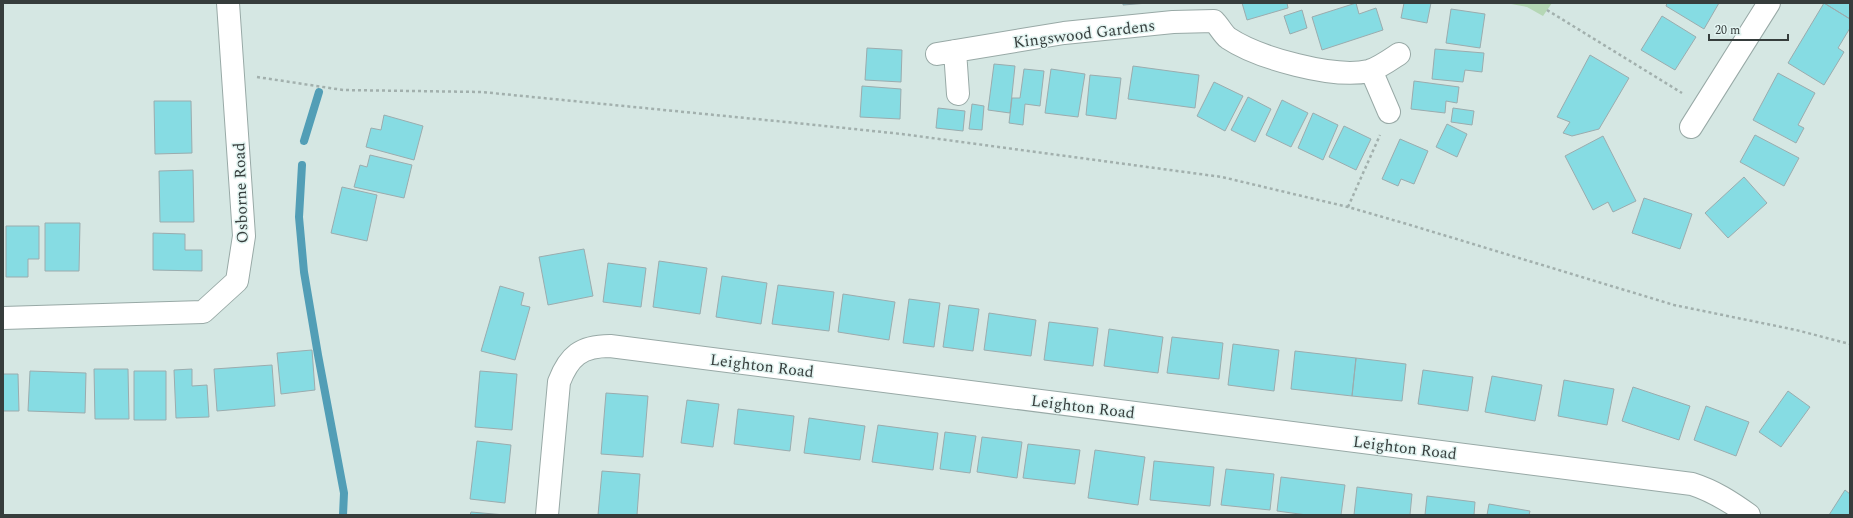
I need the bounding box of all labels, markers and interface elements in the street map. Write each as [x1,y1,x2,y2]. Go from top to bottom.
street label: Kingswood Gardens [1012,13,1156,55]
scale bar [1709,16,1788,42]
text: 20 m [1715,21,1740,40]
street label: Osborne Road [227,142,255,244]
street label: Leighton Road [709,348,815,384]
street label: Leighton Road [1030,389,1136,425]
street label: Leighton Road [1352,430,1458,466]

